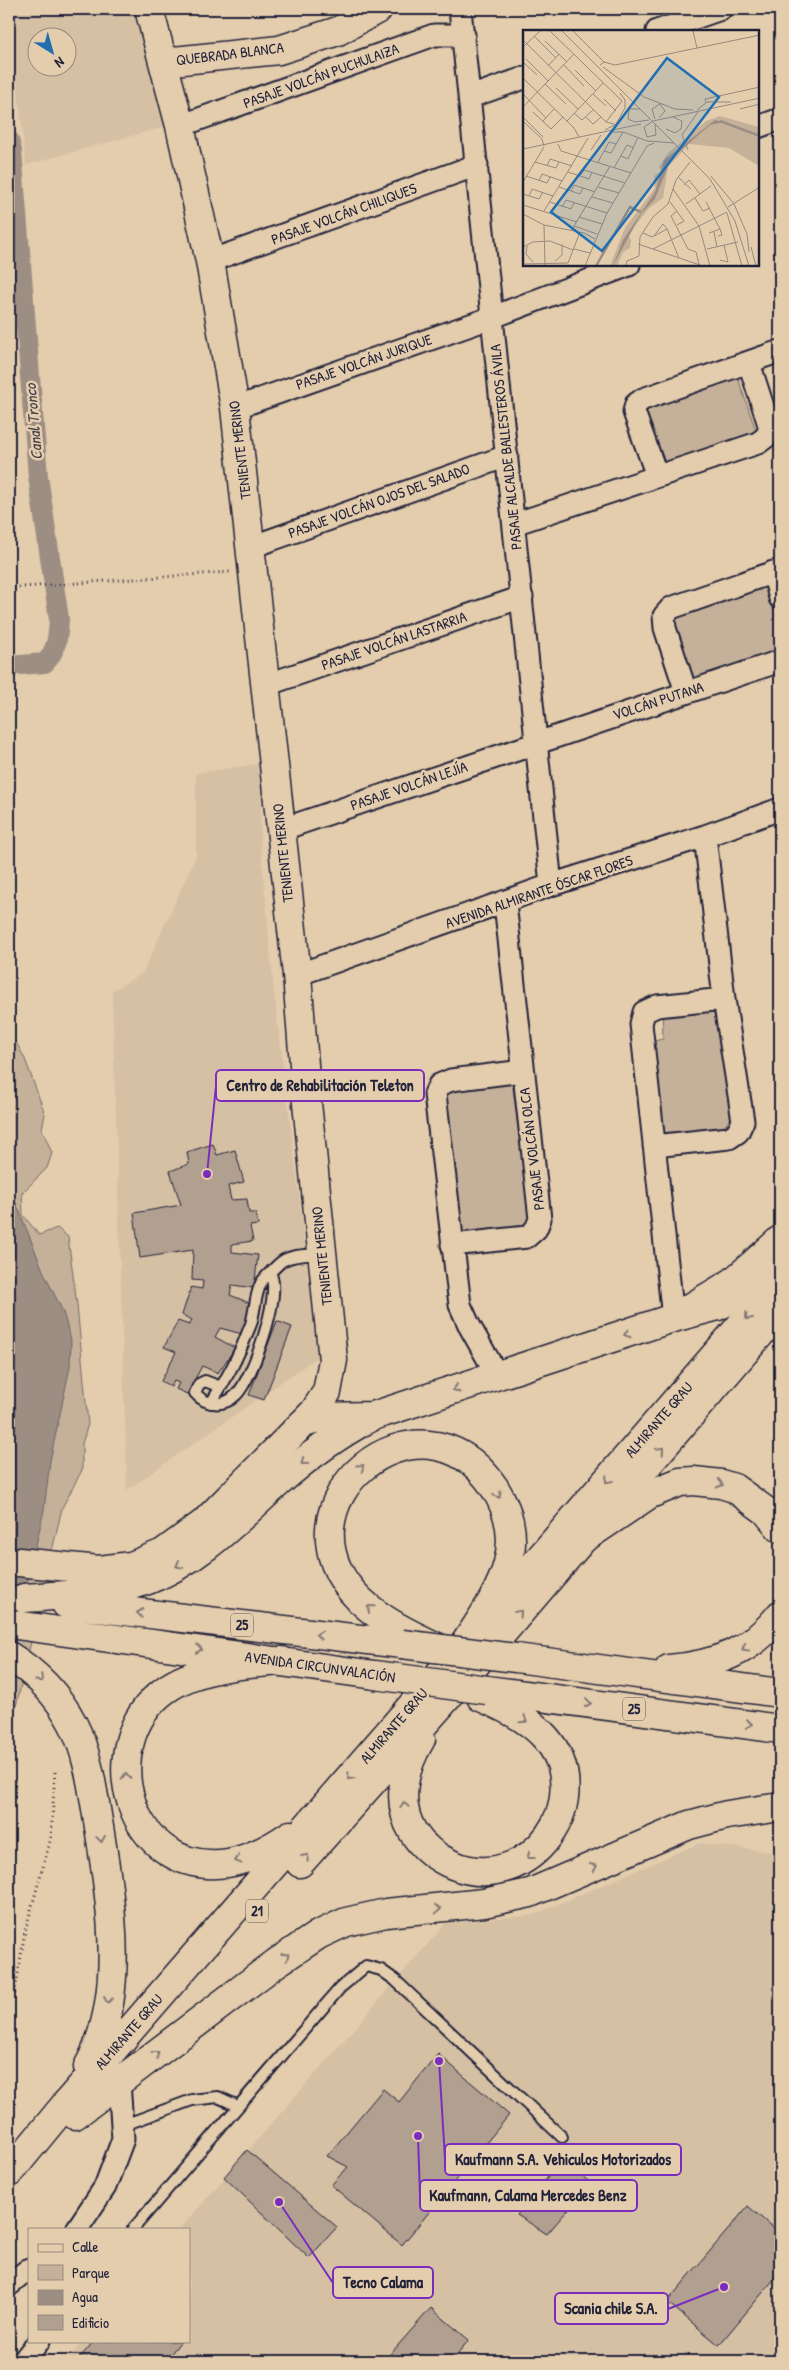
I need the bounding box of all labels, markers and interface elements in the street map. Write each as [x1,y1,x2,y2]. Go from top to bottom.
north arrow [28,28,78,78]
inset map [523,30,759,266]
street label: QUEBRADA BLANCA [175,36,286,71]
street label: PASAJE VOLCÁN PUCHULAIZA [240,37,402,113]
text: N [51,53,69,73]
street label: PASAJE VOLCÁN CHILIQUES [268,177,419,250]
street label: PASAJE VOLCÁN JURIQUE [293,328,435,395]
street label: PASAJE ALCALDE BALLESTEROS ÁVILA [484,343,527,551]
water label: Canal Tronco [19,381,47,461]
street label: TENIENTE MERINO [223,400,256,501]
street label: PASAJE VOLCÁN OJOS DEL SALADO [285,458,472,543]
street label: PASAJE VOLCÁN LASTARRIA [318,606,470,675]
street label: VOLCÁN PUTANA [610,676,707,725]
street label: PASAJE VOLCÁN LEJÍA [348,755,471,815]
street label: TENIENTE MERINO [267,803,298,903]
street label: AVENIDA ALMIRANTE ÓSCAR FLORES [442,849,636,934]
callout: Centro de Rehabilitación Teleton [216,1070,424,1101]
text: Centro de Rehabilitación Teleton [226,1074,414,1096]
street label: PASAJE VOLCÁN OLCA [513,1086,549,1211]
street label: TENIENTE MERINO [306,1206,337,1306]
one-way arrow [746,1311,754,1320]
one-way arrow [623,1328,632,1338]
street label: ALMIRANTE GRAU [620,1377,697,1462]
one-way arrow [452,1383,460,1393]
one-way arrow [655,1446,664,1455]
one-way arrow [301,1456,310,1464]
one-way arrow [355,1464,364,1473]
one-way arrow [604,1474,613,1483]
one-way arrow [716,1478,725,1489]
one-way arrow [492,1490,502,1499]
one-way arrow [175,1559,184,1569]
one-way arrow [367,1606,376,1614]
one-way arrow [136,1609,144,1619]
one-way arrow [514,1610,523,1619]
road number: 25 [231,1614,253,1636]
one-way arrow [315,1630,323,1641]
one-way arrow [741,1641,750,1651]
one-way arrow [196,1643,204,1654]
street label: AVENIDA CIRCUNVALACIÓN [244,1646,397,1687]
one-way arrow [34,1673,43,1682]
street label: ALMIRANTE GRAU [355,1683,432,1768]
one-way arrow [584,1697,592,1708]
road number: 25 [623,1698,645,1720]
one-way arrow [518,1714,527,1723]
one-way arrow [744,1719,753,1729]
one-way arrow [121,1772,132,1780]
one-way arrow [346,1772,355,1781]
one-way arrow [399,1800,410,1808]
one-way arrow [95,1835,105,1843]
one-way arrow [526,1850,536,1859]
one-way arrow [300,1853,309,1862]
one-way arrow [234,1854,243,1865]
one-way arrow [589,1863,598,1874]
road number: 21 [246,1900,268,1922]
one-way arrow [434,1903,442,1914]
one-way arrow [280,1954,289,1962]
street label: ALMIRANTE GRAU [90,1989,167,2074]
one-way arrow [103,1997,114,2005]
one-way arrow [150,2051,160,2060]
callout: Kaufmann S.A. Vehiculos Motorizados [445,2144,681,2175]
text: Kaufmann S.A. Vehiculos Motorizados [455,2148,672,2170]
callout: Kaufmann, Calama Mercedes Benz [420,2180,637,2211]
text: Kaufmann, Calama Mercedes Benz [429,2184,627,2206]
legend [28,2228,190,2342]
text: Calle [72,2236,99,2257]
text: Parque [72,2262,110,2283]
callout: Tecno Calama [333,2267,433,2298]
text: Tecno Calama [342,2271,424,2293]
text: Agua [72,2286,98,2307]
callout: Scania chile S.A. [555,2293,668,2324]
text: Scania chile S.A. [564,2297,658,2319]
text: Edificio [72,2312,109,2333]

